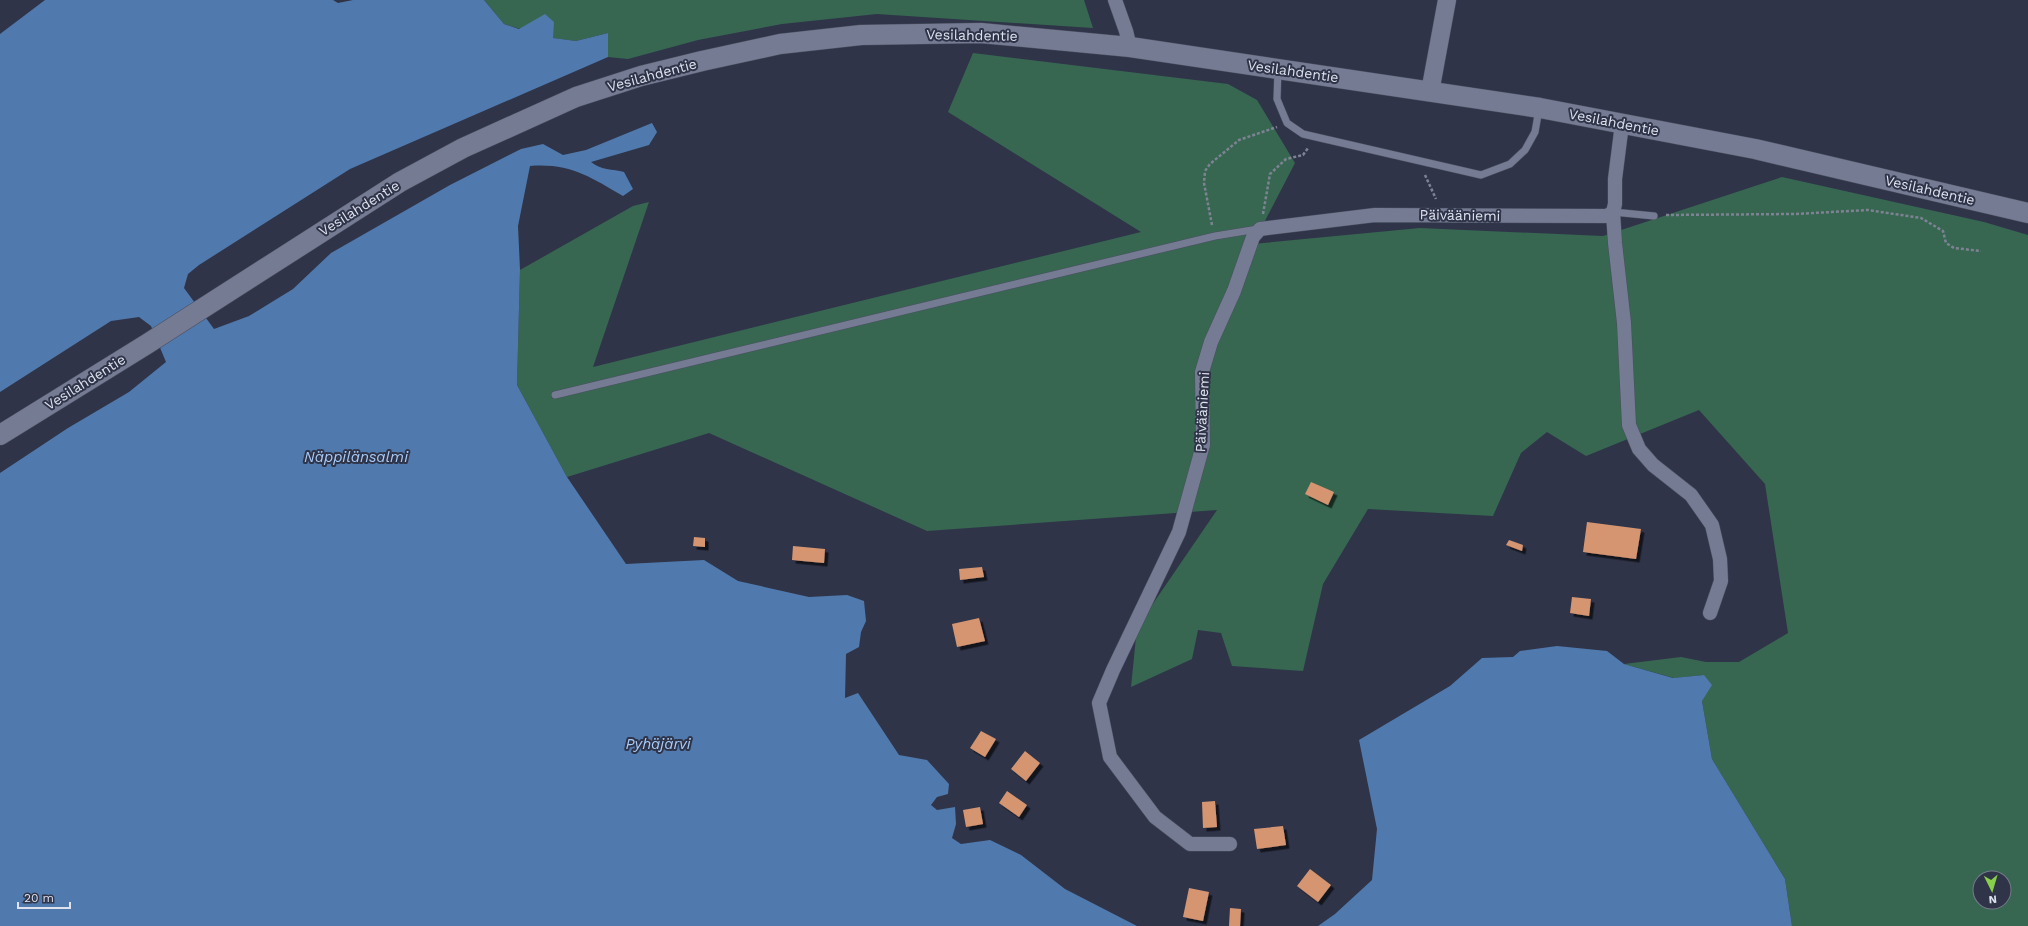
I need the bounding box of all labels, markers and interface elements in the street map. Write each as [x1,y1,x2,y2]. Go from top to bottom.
street label: Vesilahdentie [926,26,1018,44]
street label: Vesilahdentie [606,55,698,95]
street label: Vesilahdentie [1247,57,1339,85]
street label: Vesilahdentie [1568,105,1660,139]
street label: Vesilahdentie [1884,172,1976,208]
street label: Vesilahdentie [316,177,402,239]
street label: Päivääniemi [1420,206,1500,224]
street label: Vesilahdentie [42,351,128,413]
street label: Päivääniemi [1192,371,1212,453]
water label: Näppilänsalmi [304,448,409,466]
water label: Pyhäjärvi [625,735,692,753]
north arrow [1972,870,2012,910]
scale bar [18,884,70,910]
text: 20 m [24,891,54,905]
text: N [1988,893,1997,906]

